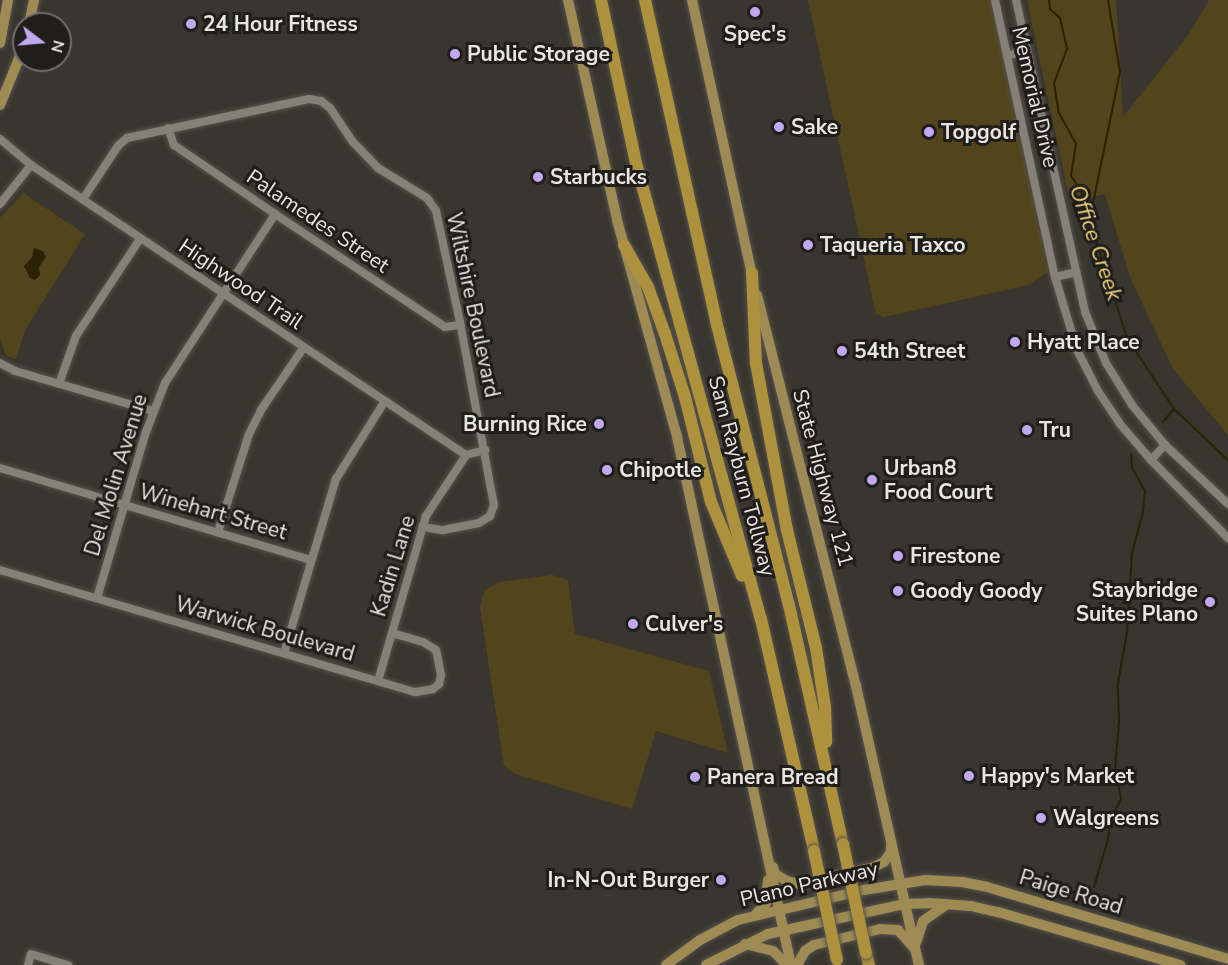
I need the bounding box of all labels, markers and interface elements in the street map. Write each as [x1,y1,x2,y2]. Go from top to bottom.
marker: Spec's [748,5,762,19]
place label: 24 Hour Fitness [203,11,358,37]
north arrow [12,12,72,72]
marker: 24 Hour Fitness [184,17,198,31]
place label: Spec's [724,21,786,47]
street label: Memorial Drive [1007,24,1063,170]
text: N [45,38,70,55]
place label: Public Storage [467,41,610,67]
marker: Public Storage [448,47,462,61]
place label: Sake [791,114,838,140]
place label: Topgolf [941,119,1016,145]
marker: Sake [772,120,786,134]
marker: Topgolf [922,125,936,139]
street label: Palamedes Street [242,164,394,278]
place label: Starbucks [550,164,647,190]
marker: Starbucks [531,170,545,184]
water label: Office Creek [1063,182,1127,304]
street label: Wiltshire Boulevard [441,210,505,400]
place label: Taqueria Taxco [820,232,966,258]
street label: Highwood Trail [174,233,308,335]
marker: Taqueria Taxco [801,238,815,252]
place label: Hyatt Place [1027,329,1140,355]
marker: Hyatt Place [1008,335,1022,349]
place label: 54th Street [854,338,965,364]
marker: 54th Street [835,344,849,358]
street label: Sam Rayburn Tollway [703,373,781,579]
street label: State Highway 121 [787,387,859,569]
street label: Del Molin Avenue [79,391,153,559]
place label: Burning Rice [463,411,587,437]
marker: Burning Rice [592,417,606,431]
place label: Tru [1039,417,1071,443]
marker: Tru [1020,423,1034,437]
place label: Urban8 Food Court [884,455,993,505]
place label: Chipotle [619,457,702,483]
marker: Chipotle [600,463,614,477]
marker: Urban8 Food Court [865,473,879,487]
street label: Winehart Street [136,479,290,545]
street label: Kadin Lane [366,512,420,620]
place label: Firestone [910,543,1000,569]
marker: Firestone [891,549,905,563]
place label: Staybridge Suites Plano [1076,577,1198,627]
place label: Goody Goody [910,578,1042,604]
marker: Goody Goody [891,584,905,598]
street label: Warwick Boulevard [172,591,358,667]
marker: Staybridge Suites Plano [1203,595,1217,609]
place label: Culver's [645,611,723,637]
marker: Culver's [626,617,640,631]
place label: Happy's Market [981,763,1134,789]
place label: Panera Bread [707,764,839,790]
marker: Happy's Market [962,769,976,783]
marker: Panera Bread [688,770,702,784]
place label: Walgreens [1053,805,1159,831]
marker: Walgreens [1034,811,1048,825]
street label: Plano Parkway [738,856,880,912]
street label: Paige Road [1016,864,1126,920]
place label: In-N-Out Burger [548,867,709,893]
marker: In-N-Out Burger [714,873,728,887]

